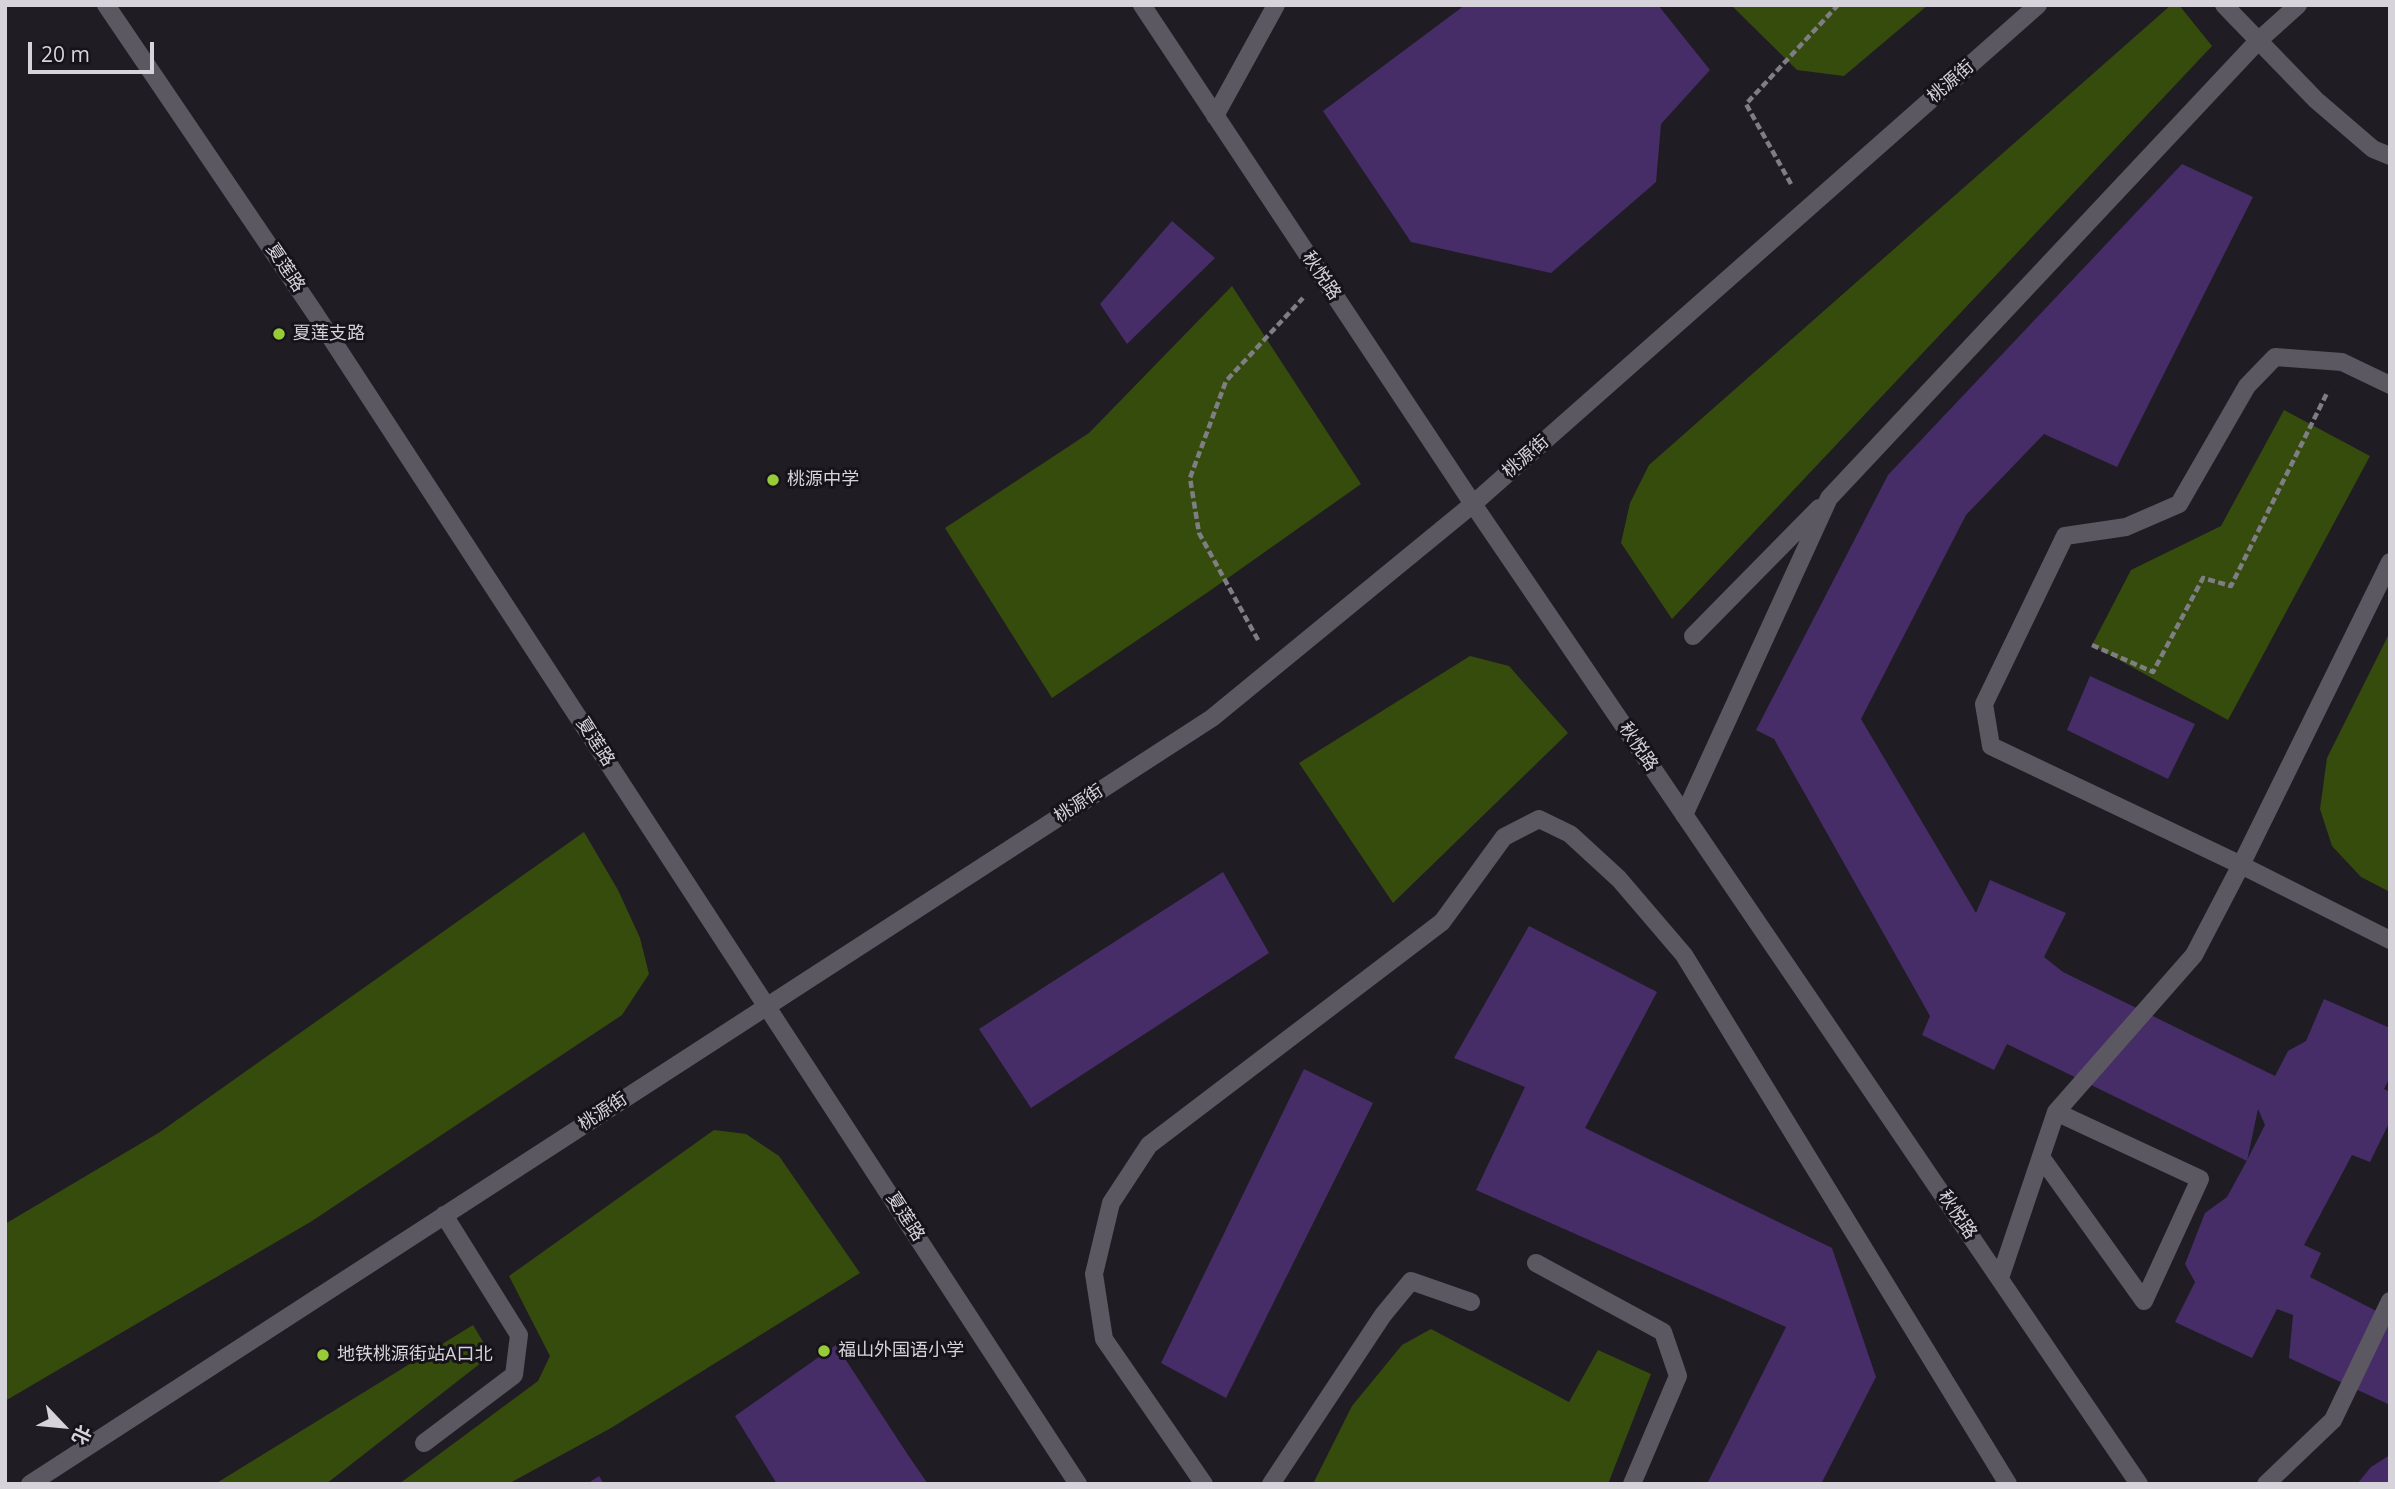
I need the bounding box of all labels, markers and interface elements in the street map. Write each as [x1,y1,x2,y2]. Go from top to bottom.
scale bar [32,28,158,72]
text: 20 m [41,40,90,68]
street label: 桃源街 [1924,56,1978,108]
street label: 夏莲路 [261,240,309,296]
street label: 秋悦路 [1297,248,1345,304]
place label: 夏莲支路 [293,323,365,345]
marker: 夏莲支路 [271,326,287,342]
street label: 桃源街 [1499,431,1553,483]
place label: 桃源中学 [787,469,859,491]
marker: 桃源中学 [765,472,781,488]
street label: 夏莲路 [571,713,619,771]
street label: 秋悦路 [1614,719,1662,775]
street label: 桃源街 [1050,780,1108,828]
street label: 桃源街 [574,1088,632,1136]
street label: 秋悦路 [1933,1187,1981,1243]
street label: 夏莲路 [881,1188,929,1246]
place label: 福山外国语小学 [838,1340,964,1362]
marker: 福山外国语小学 [816,1343,832,1359]
place label: 地铁桃源街站A口北 [337,1344,492,1366]
marker: 地铁桃源街站A口北 [315,1347,331,1363]
north arrow [28,1391,98,1461]
text: 北 [66,1421,98,1449]

